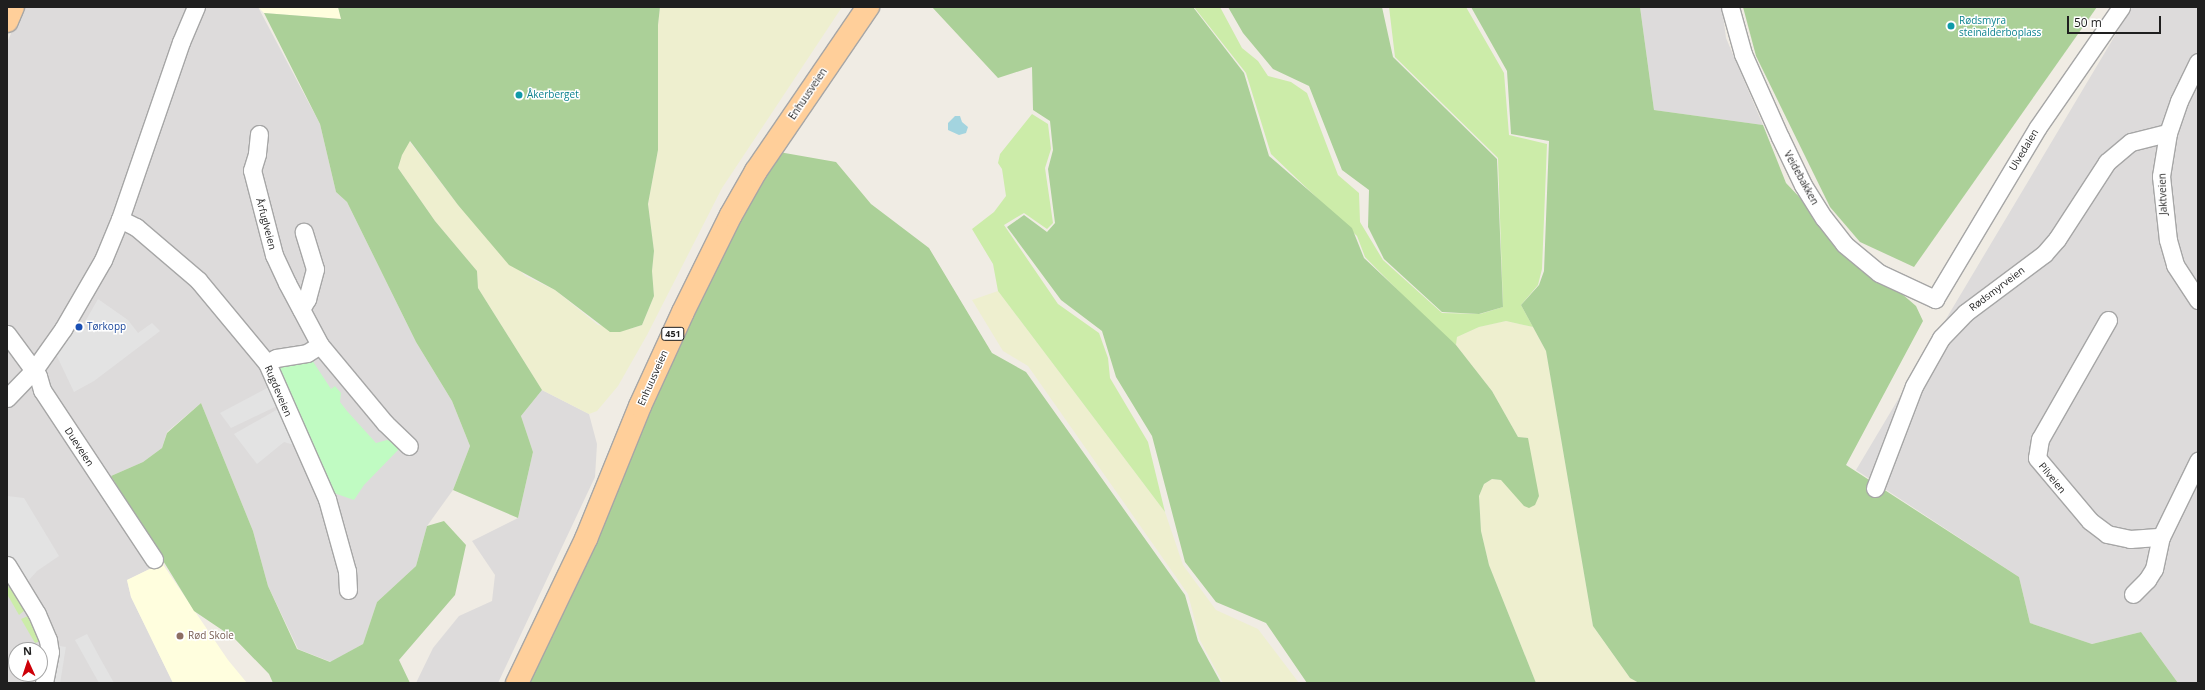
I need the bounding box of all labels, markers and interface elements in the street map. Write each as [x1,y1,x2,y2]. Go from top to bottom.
scale bar [2069,8,2163,34]
place label: Rødsmyra steinalderboplass [1959,14,2041,38]
text: 50 m [2074,14,2102,31]
marker: Rødsmyra steinalderboplass [1946,21,1956,31]
street label: Enhuusveien [786,66,830,122]
place label: Åkerberget [527,89,579,101]
marker: Åkerberget [514,90,524,100]
street label: Ulvedalen [2007,127,2041,173]
street label: Veidebakken [1781,149,1821,207]
street label: Jaktveien [2156,173,2170,215]
street label: Årfuglveien [253,197,279,251]
street label: Rødsmyrveien [1967,264,2027,314]
place label: Tørkopp [87,321,126,333]
marker: Tørkopp [74,322,84,332]
road number: 451 [661,327,685,341]
street label: Enhuusveien [635,348,671,408]
street label: Rugdeveien [262,364,294,418]
street label: Dueveien [62,425,96,469]
street label: Pilveien [2036,460,2068,496]
place label: Rød Skole [188,630,234,642]
marker: Rød Skole [175,631,185,641]
north arrow [8,642,48,682]
text: N [23,643,32,658]

